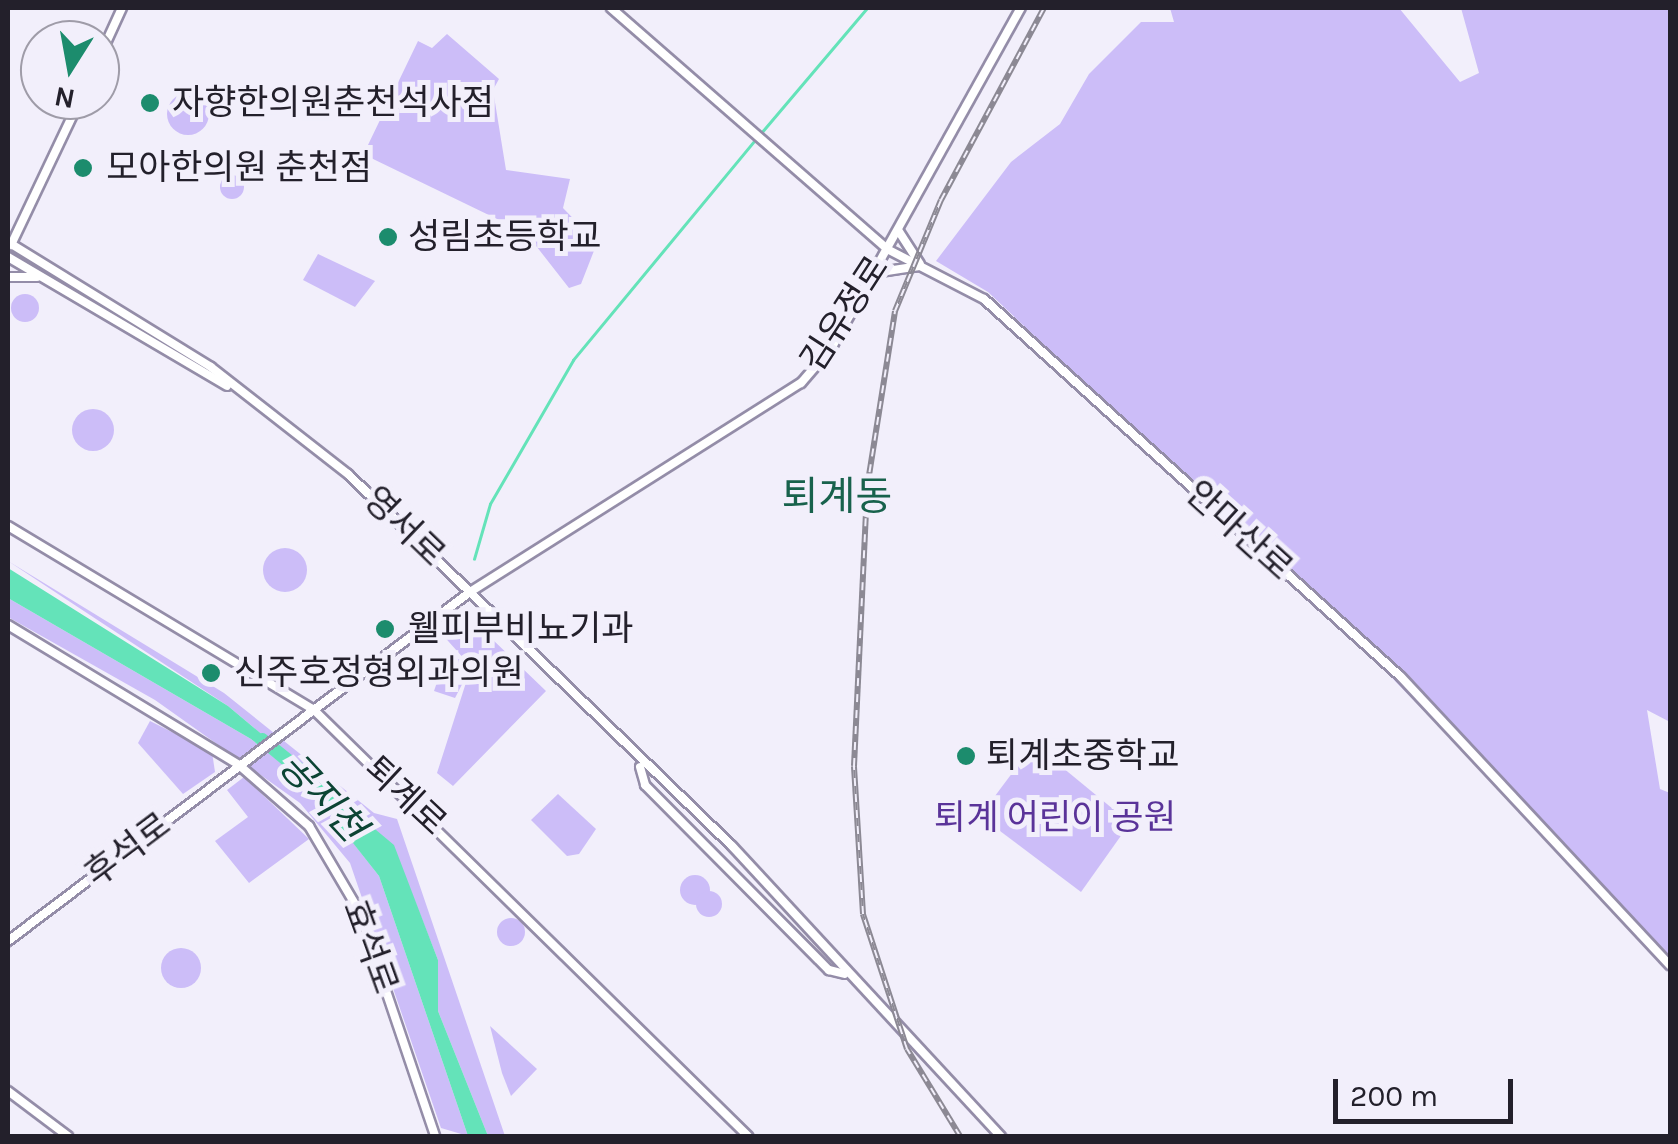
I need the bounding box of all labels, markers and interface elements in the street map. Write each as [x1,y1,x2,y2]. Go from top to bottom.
north arrow [20,20,120,120]
text: N [52,80,78,116]
place label: 자향한의원춘천석사점 [172,82,494,124]
marker: 자향한의원춘천석사점 [137,90,163,116]
place label: 모아한의원 춘천점 [106,147,372,189]
marker: 모아한의원 춘천점 [70,155,96,181]
place label: 성림초등학교 [408,216,601,258]
marker: 성림초등학교 [377,226,399,248]
street label: 김유정로 [792,249,898,379]
street label: 안마산로 [1177,472,1301,590]
district label: 퇴계동 [782,473,892,521]
street label: 영서로 [355,478,453,576]
place label: 웰피부비뇨기과 [408,608,633,650]
marker: 웰피부비뇨기과 [372,616,398,642]
place label: 신주호정형외과의원 [234,652,524,694]
marker: 신주호정형외과의원 [198,660,224,686]
place label: 퇴계초중학교 [986,735,1179,777]
water label: 공지천 [270,743,374,851]
marker: 퇴계초중학교 [955,745,977,767]
street label: 퇴계로 [355,748,455,844]
park label: 퇴계 어린이 공원 [934,797,1176,839]
street label: 후석로 [77,804,179,896]
street label: 효석로 [334,894,406,1000]
scale bar [1338,1059,1518,1121]
text: 200 m [1350,1078,1438,1114]

